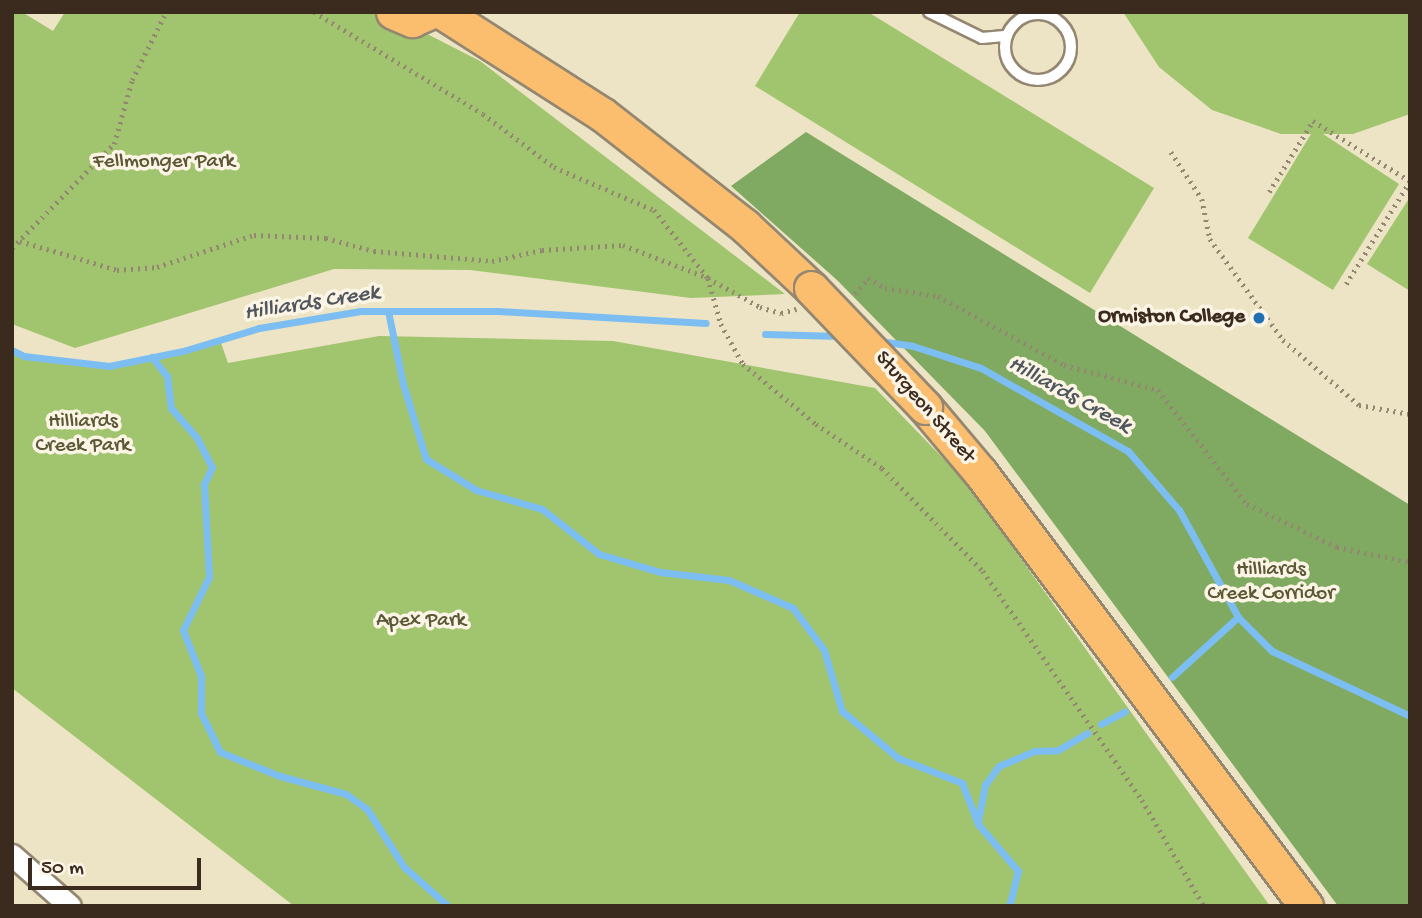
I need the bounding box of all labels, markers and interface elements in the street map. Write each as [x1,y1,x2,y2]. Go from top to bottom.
park label: Fellmonger Park [93,150,235,176]
water label: Hilliards Creek [243,280,381,328]
place label: Ormiston College [1098,305,1245,331]
marker: Ormiston College [1251,310,1267,326]
street label: Sturgeon Street [868,347,980,469]
water label: Hilliards Creek [1003,351,1135,441]
park label: Hilliards Creek Park [36,410,130,460]
park label: Hilliards Creek Corridor [1207,558,1335,608]
park label: Apex Park [376,609,466,635]
scale bar [32,844,205,888]
text: 50 m [41,857,84,882]

